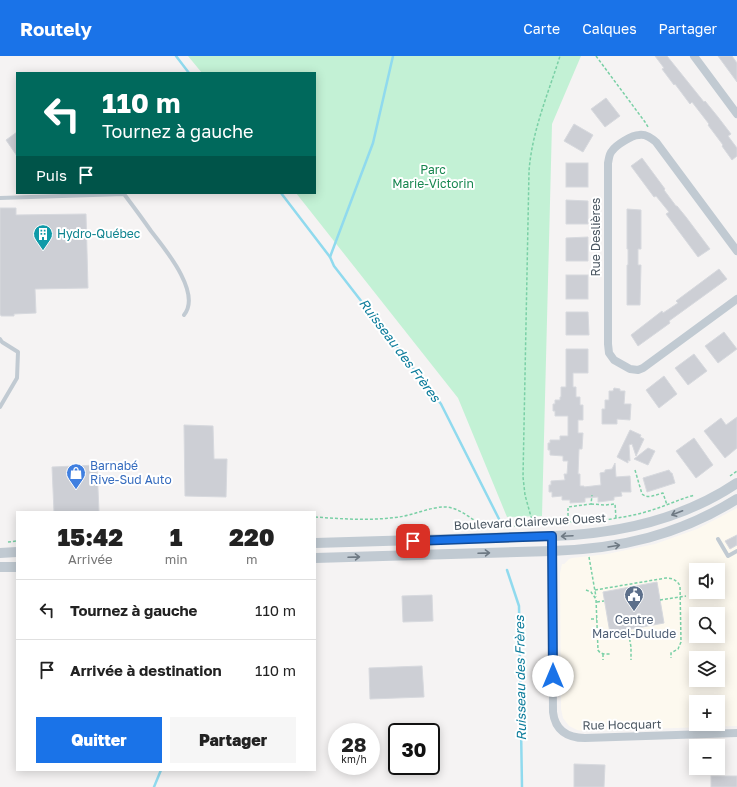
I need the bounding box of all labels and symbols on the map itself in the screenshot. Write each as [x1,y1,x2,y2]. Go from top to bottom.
park label: Parc Marie-Victorin [392,162,474,191]
street label: Rue Deslières [588,198,603,276]
building icon: Hydro-Québec [32,223,54,251]
place label: Hydro-Québec [57,226,141,241]
water label: Ruisseau des Frères [356,295,445,406]
place label: Barnabé Rive-Sud Auto [90,458,172,487]
shop icon: Barnabé Rive-Sud Auto [65,462,87,490]
street label: Boulevard Clairevue Ouest [453,510,607,533]
one-way arrow [672,510,684,518]
pin [396,524,430,558]
one-way arrow [561,532,574,539]
one-way arrow [607,541,620,549]
one-way arrow [477,549,490,557]
one-way arrow [347,553,360,561]
public building icon: Centre Marcel-Dulude [623,584,645,612]
place label: Centre Marcel-Dulude [592,612,676,641]
water label: Ruisseau des Frères [511,614,529,741]
position arrow [532,655,574,697]
street label: Rue Hocquart [582,716,662,733]
speed limit sign: 30 [388,723,440,775]

